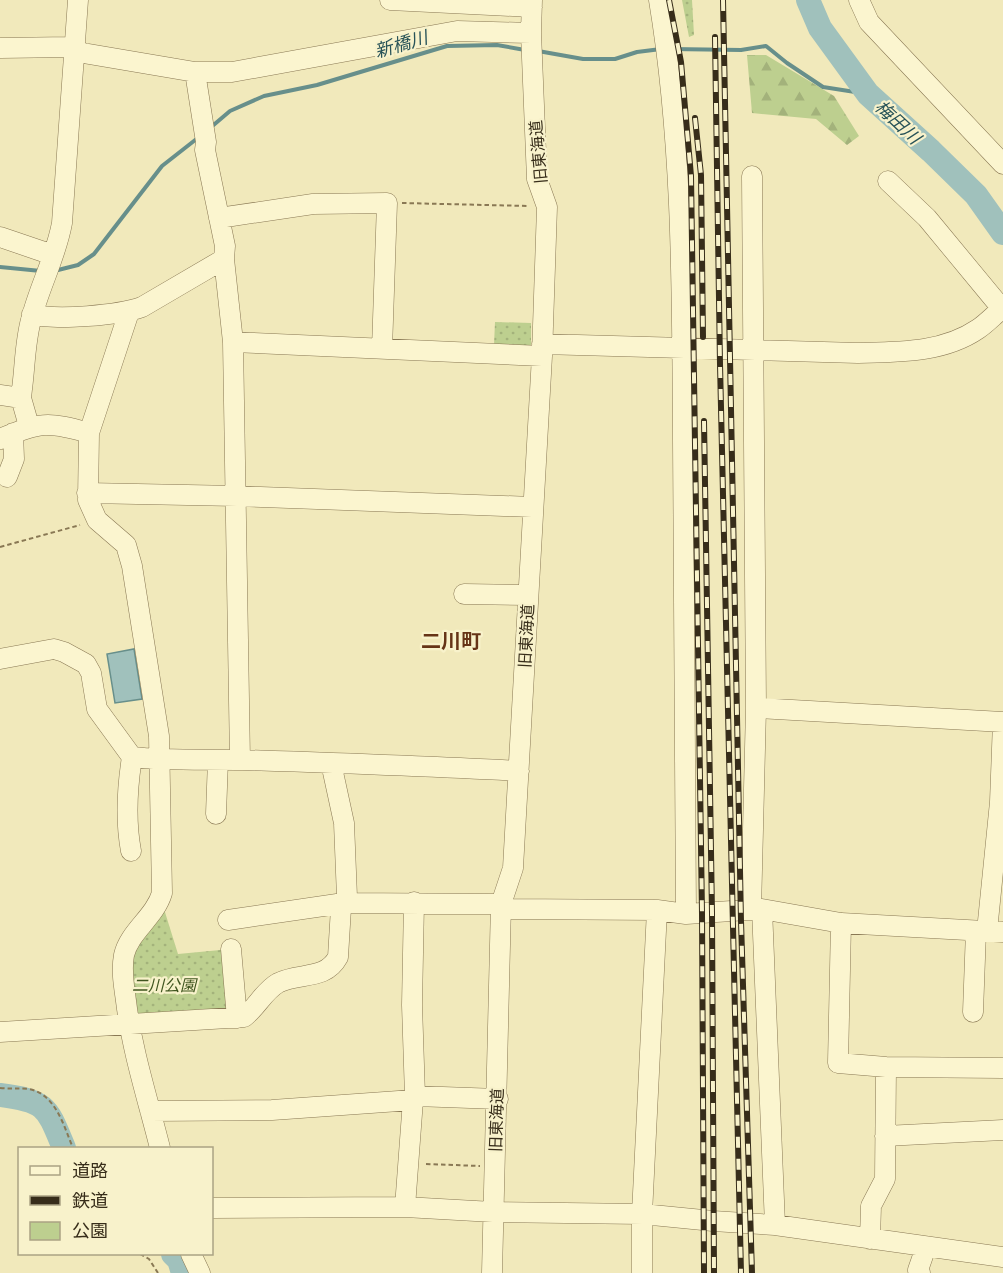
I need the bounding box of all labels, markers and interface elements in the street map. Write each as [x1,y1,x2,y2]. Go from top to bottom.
water label: 新橋川 [372,25,432,62]
water label: 梅田川 [870,95,927,150]
street label: 旧東海道 [525,119,551,185]
street label: 旧東海道 [514,604,538,668]
district label: 二川町 [421,628,481,653]
park label: 二川公園 [132,975,198,995]
street label: 旧東海道 [485,1088,507,1152]
legend [18,1147,213,1255]
text: 道路 [72,1159,108,1182]
text: 鉄道 [72,1189,108,1212]
text: 公園 [72,1219,108,1242]

